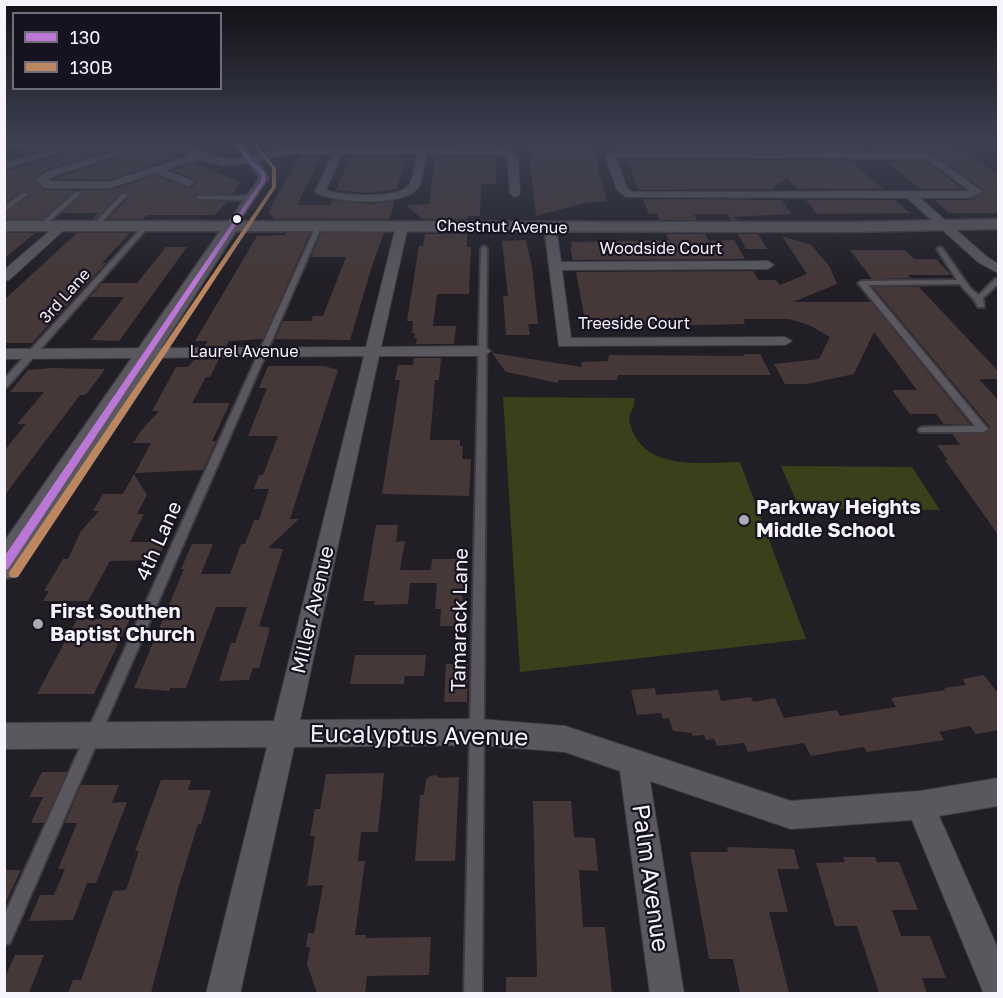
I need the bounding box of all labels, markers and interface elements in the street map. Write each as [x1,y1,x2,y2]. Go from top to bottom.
legend [12,12,222,90]
text: 130 [70,26,100,48]
text: 130B [70,56,112,78]
unlabelled marker [231,213,243,225]
street label: Chestnut Avenue [436,216,568,238]
street label: Woodside Court [600,239,722,259]
street label: 3rd Lane [36,265,94,327]
street label: Treeside Court [578,314,690,334]
street label: Laurel Avenue [190,342,298,362]
place label: Parkway Heights Middle School [756,496,921,543]
street label: 4th Lane [131,498,187,584]
marker: Parkway Heights Middle School [737,513,751,527]
street label: Miller Avenue [287,544,339,676]
street label: Tamarack Lane [447,548,473,692]
place label: First Southen Baptist Church [50,600,195,647]
marker: First Southen Baptist Church [31,617,45,631]
street label: Eucalyptus Avenue [309,720,529,752]
street label: Palm Avenue [625,802,675,954]

